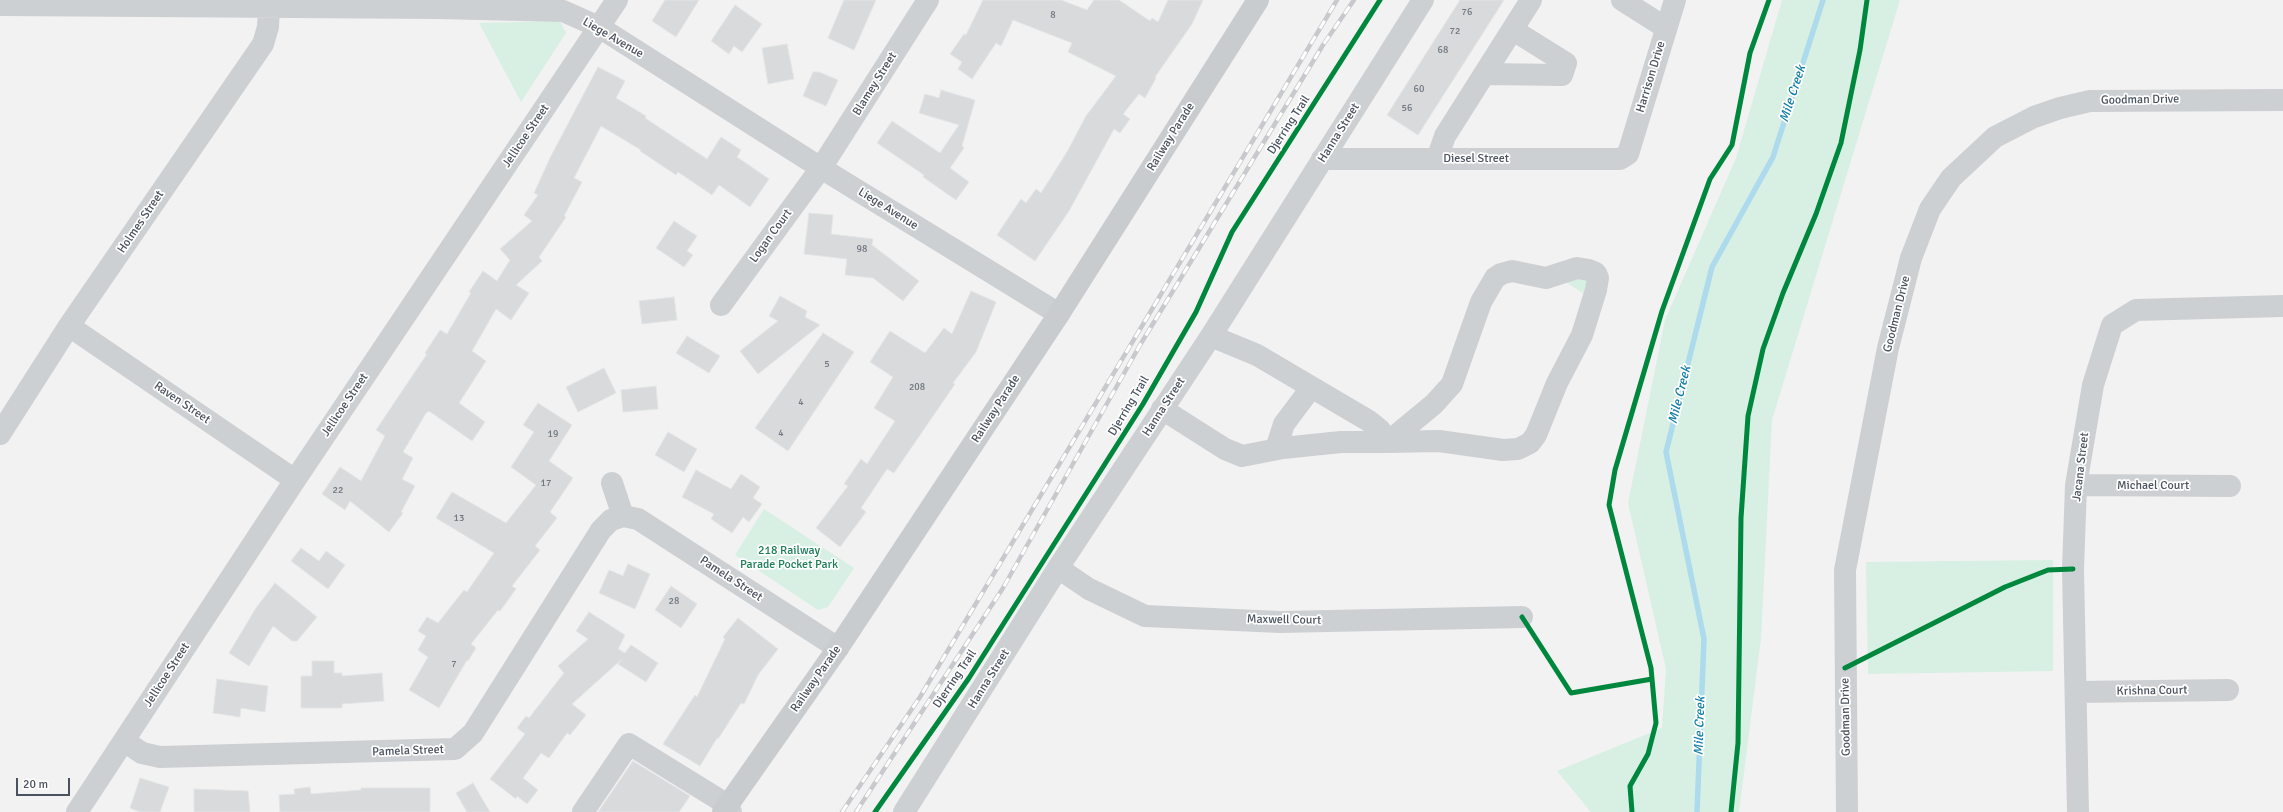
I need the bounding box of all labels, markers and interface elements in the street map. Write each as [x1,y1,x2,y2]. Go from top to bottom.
house number: 76 [1462,6,1472,18]
house number: 8 [1050,9,1056,21]
street label: Liege Avenue [580,15,646,61]
house number: 72 [1450,25,1460,37]
street label: Harrison Drive [1633,40,1669,114]
house number: 68 [1438,44,1448,56]
street label: Blamey Street [850,50,900,118]
water label: Mile Creek [1776,64,1810,124]
house number: 60 [1414,83,1424,95]
street label: Goodman Drive [2101,92,2179,108]
street label: Djerring Trail [1265,93,1313,157]
street label: Railway Parade [1144,100,1198,174]
street label: Hanna Street [1315,101,1363,165]
street label: Jellicoe Street [500,102,552,170]
house number: 56 [1402,102,1412,114]
street label: Diesel Street [1443,152,1509,166]
street label: Liege Avenue [855,185,921,233]
street label: Holmes Street [115,188,167,256]
street label: Logan Court [747,206,795,266]
house number: 98 [857,243,867,255]
street label: Goodman Drive [1881,274,1913,354]
house number: 5 [824,358,830,370]
water label: Mile Creek [1665,364,1695,426]
street label: Jellicoe Street [319,371,371,439]
street label: Railway Parade [969,372,1023,446]
street label: Djerring Trail [1105,373,1153,439]
street label: Hanna Street [1140,375,1188,439]
street label: Raven Street [151,379,213,427]
house number: 208 [909,381,925,393]
house number: 4 [798,396,804,408]
house number: 4 [778,427,784,439]
house number: 19 [548,428,558,440]
street label: Jacana Street [2070,432,2092,502]
house number: 17 [541,477,551,489]
street label: Michael Court [2117,479,2189,493]
house number: 22 [333,484,343,496]
house number: 13 [454,512,464,524]
park label: 218 Railway Parade Pocket Park [740,544,838,572]
street label: Pamela Street [697,553,765,605]
house number: 28 [669,595,679,607]
street label: Maxwell Court [1247,612,1321,628]
street label: Jellicoe Street [141,640,193,710]
street label: Railway Parade [788,643,844,715]
street label: Djerring Trail [930,647,980,711]
street label: Hanna Street [965,647,1013,711]
house number: 7 [451,658,457,670]
street label: Goodman Drive [1838,678,1854,756]
street label: Krishna Court [2116,683,2188,699]
water label: Mile Creek [1691,696,1709,756]
street label: Pamela Street [372,743,444,759]
scale bar [18,770,72,796]
text: 20 m [23,777,48,792]

